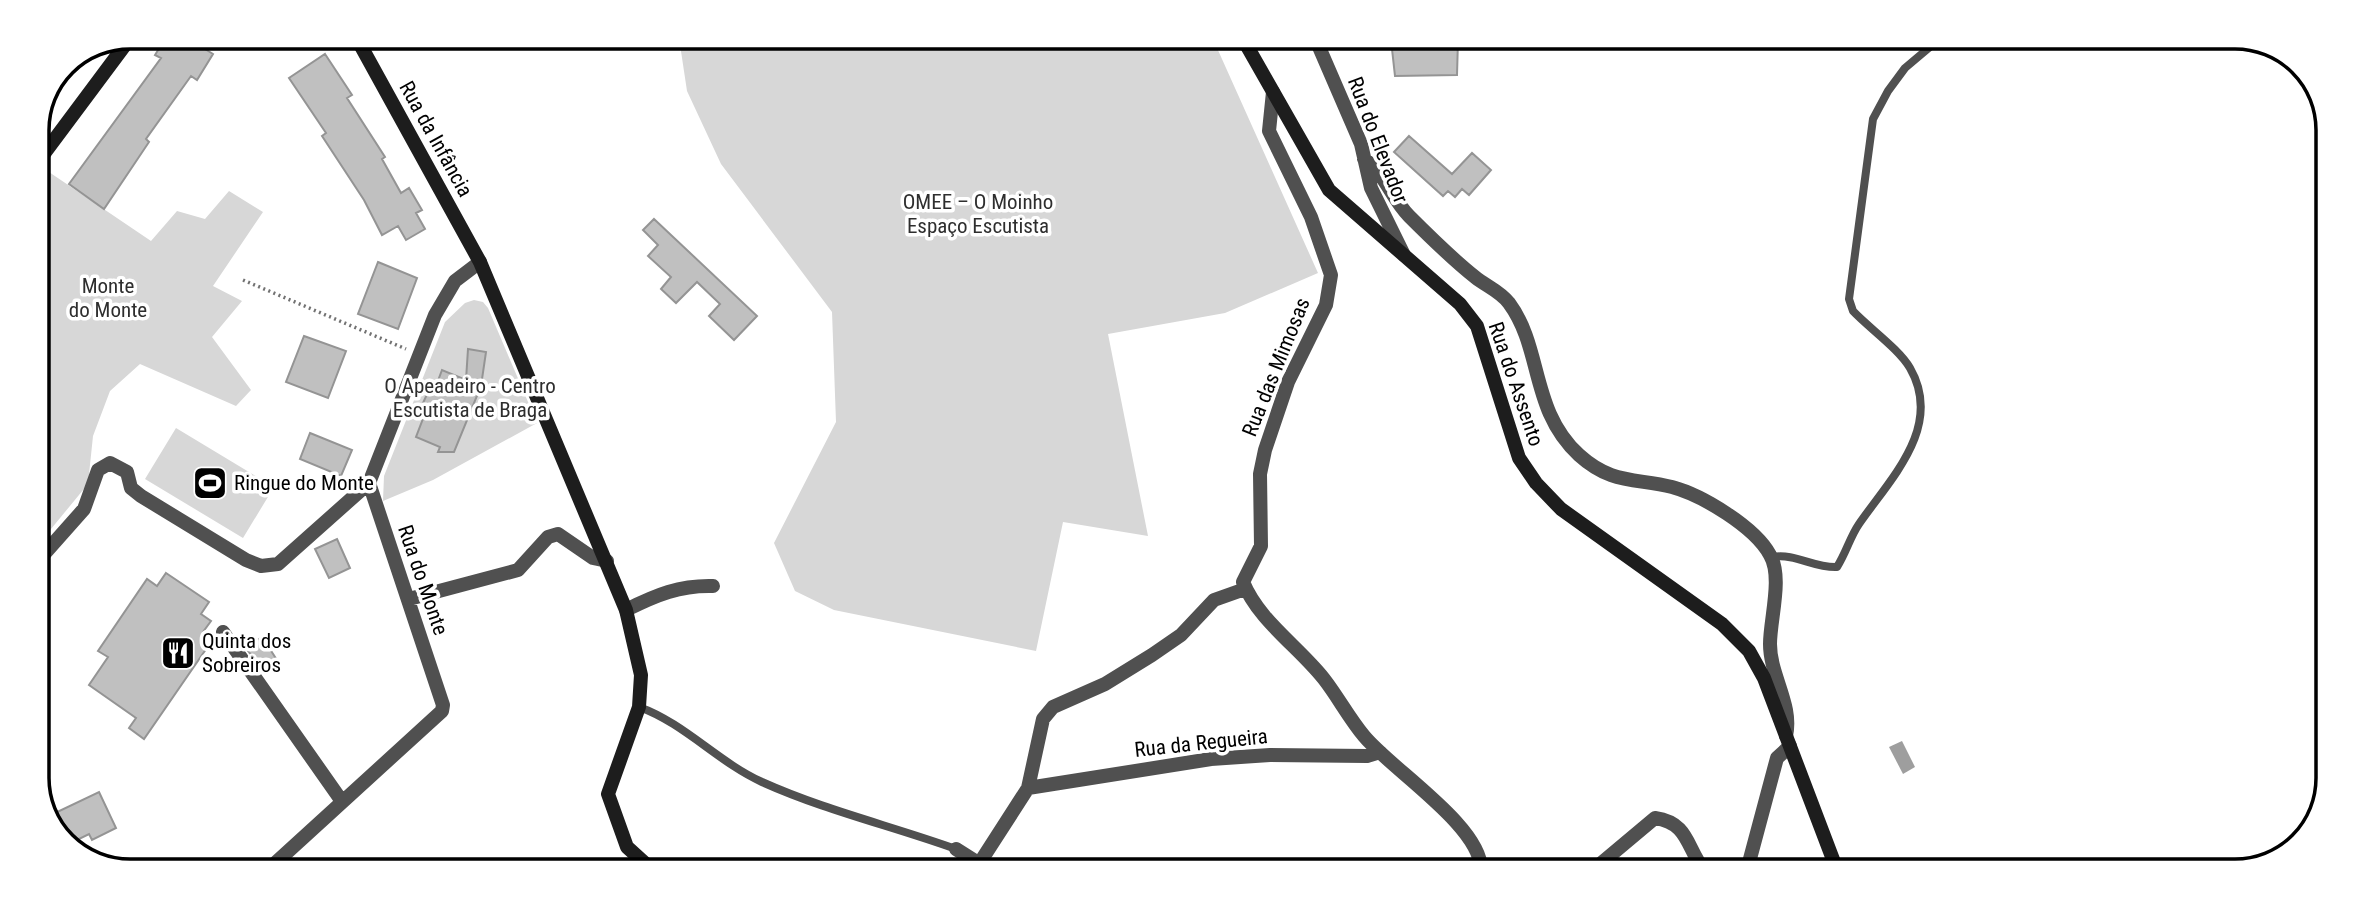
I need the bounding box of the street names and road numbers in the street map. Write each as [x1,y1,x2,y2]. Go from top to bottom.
street label: Rua do Elevador [1343,74,1413,206]
street label: Rua da Infância [394,77,478,201]
street label: Rua das Mimosas [1237,294,1315,440]
street label: Rua do Assento [1484,319,1548,449]
street label: Rua do Monte [393,522,453,638]
street label: Rua da Regueira [1133,724,1269,762]

